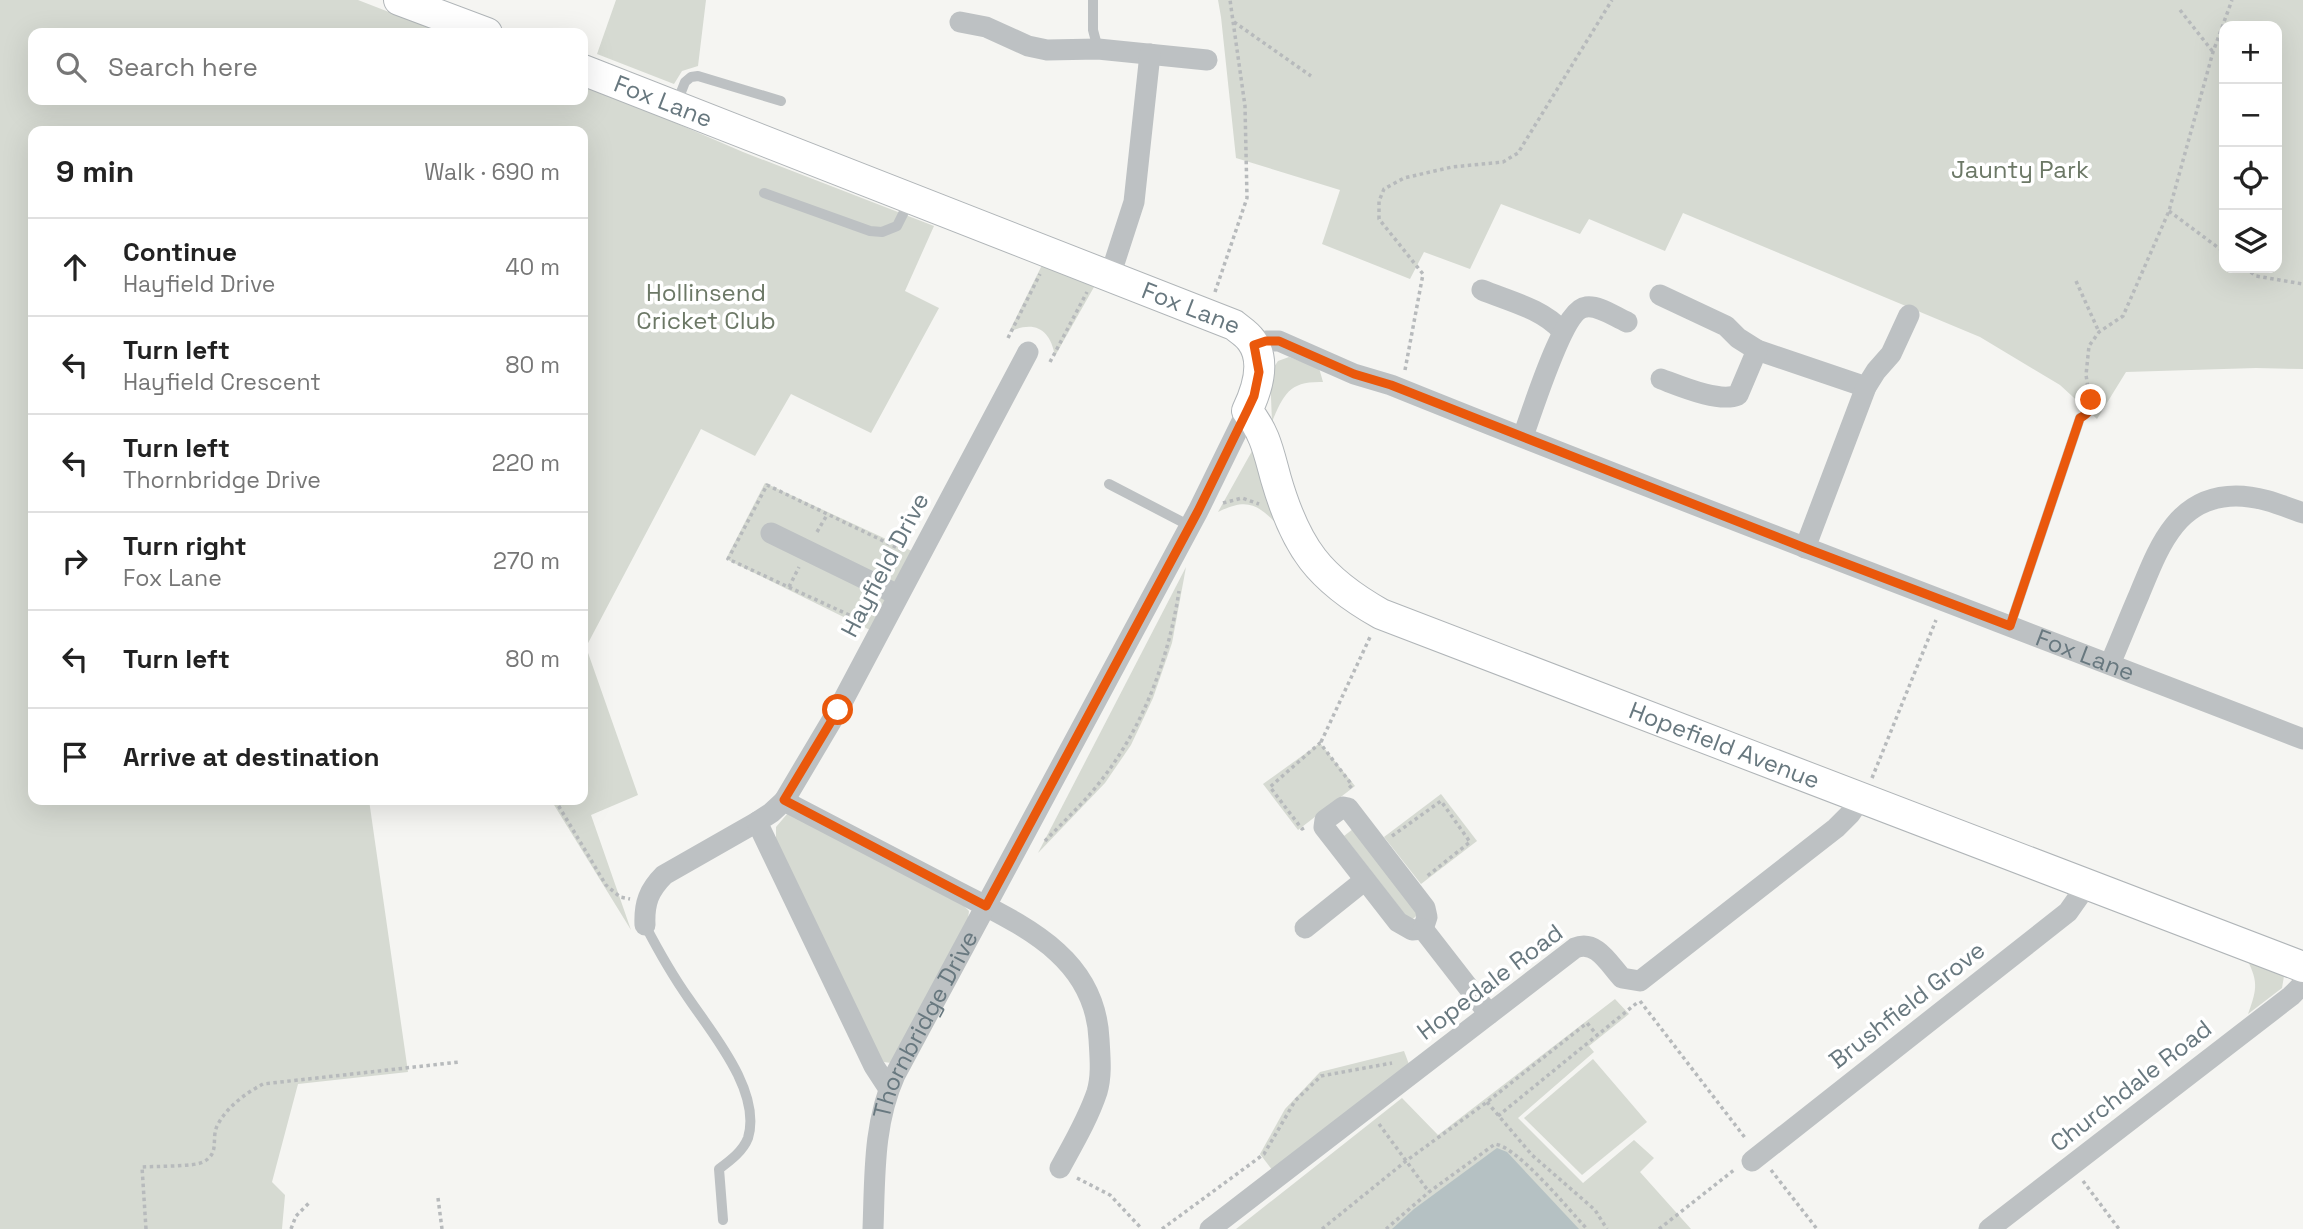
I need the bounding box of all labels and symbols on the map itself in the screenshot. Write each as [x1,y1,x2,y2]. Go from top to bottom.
street label: Fox Lane [610,68,717,134]
park label: Jaunty Park [1951,154,2089,185]
street label: Fox Lane [1138,274,1245,341]
park label: Hollinsend Cricket Club [636,277,776,336]
route end [2075,384,2106,415]
street label: Hayfield Drive [834,487,936,642]
street label: Fox Lane [2032,622,2139,688]
route start [822,694,853,725]
street label: Hopefield Avenue [1625,694,1824,796]
street label: Hopedale Road [1411,917,1569,1047]
street label: Thornbridge Drive [866,925,985,1121]
street label: Brushfield Grove [1822,934,1991,1075]
street label: Churchdale Road [2044,1013,2218,1158]

